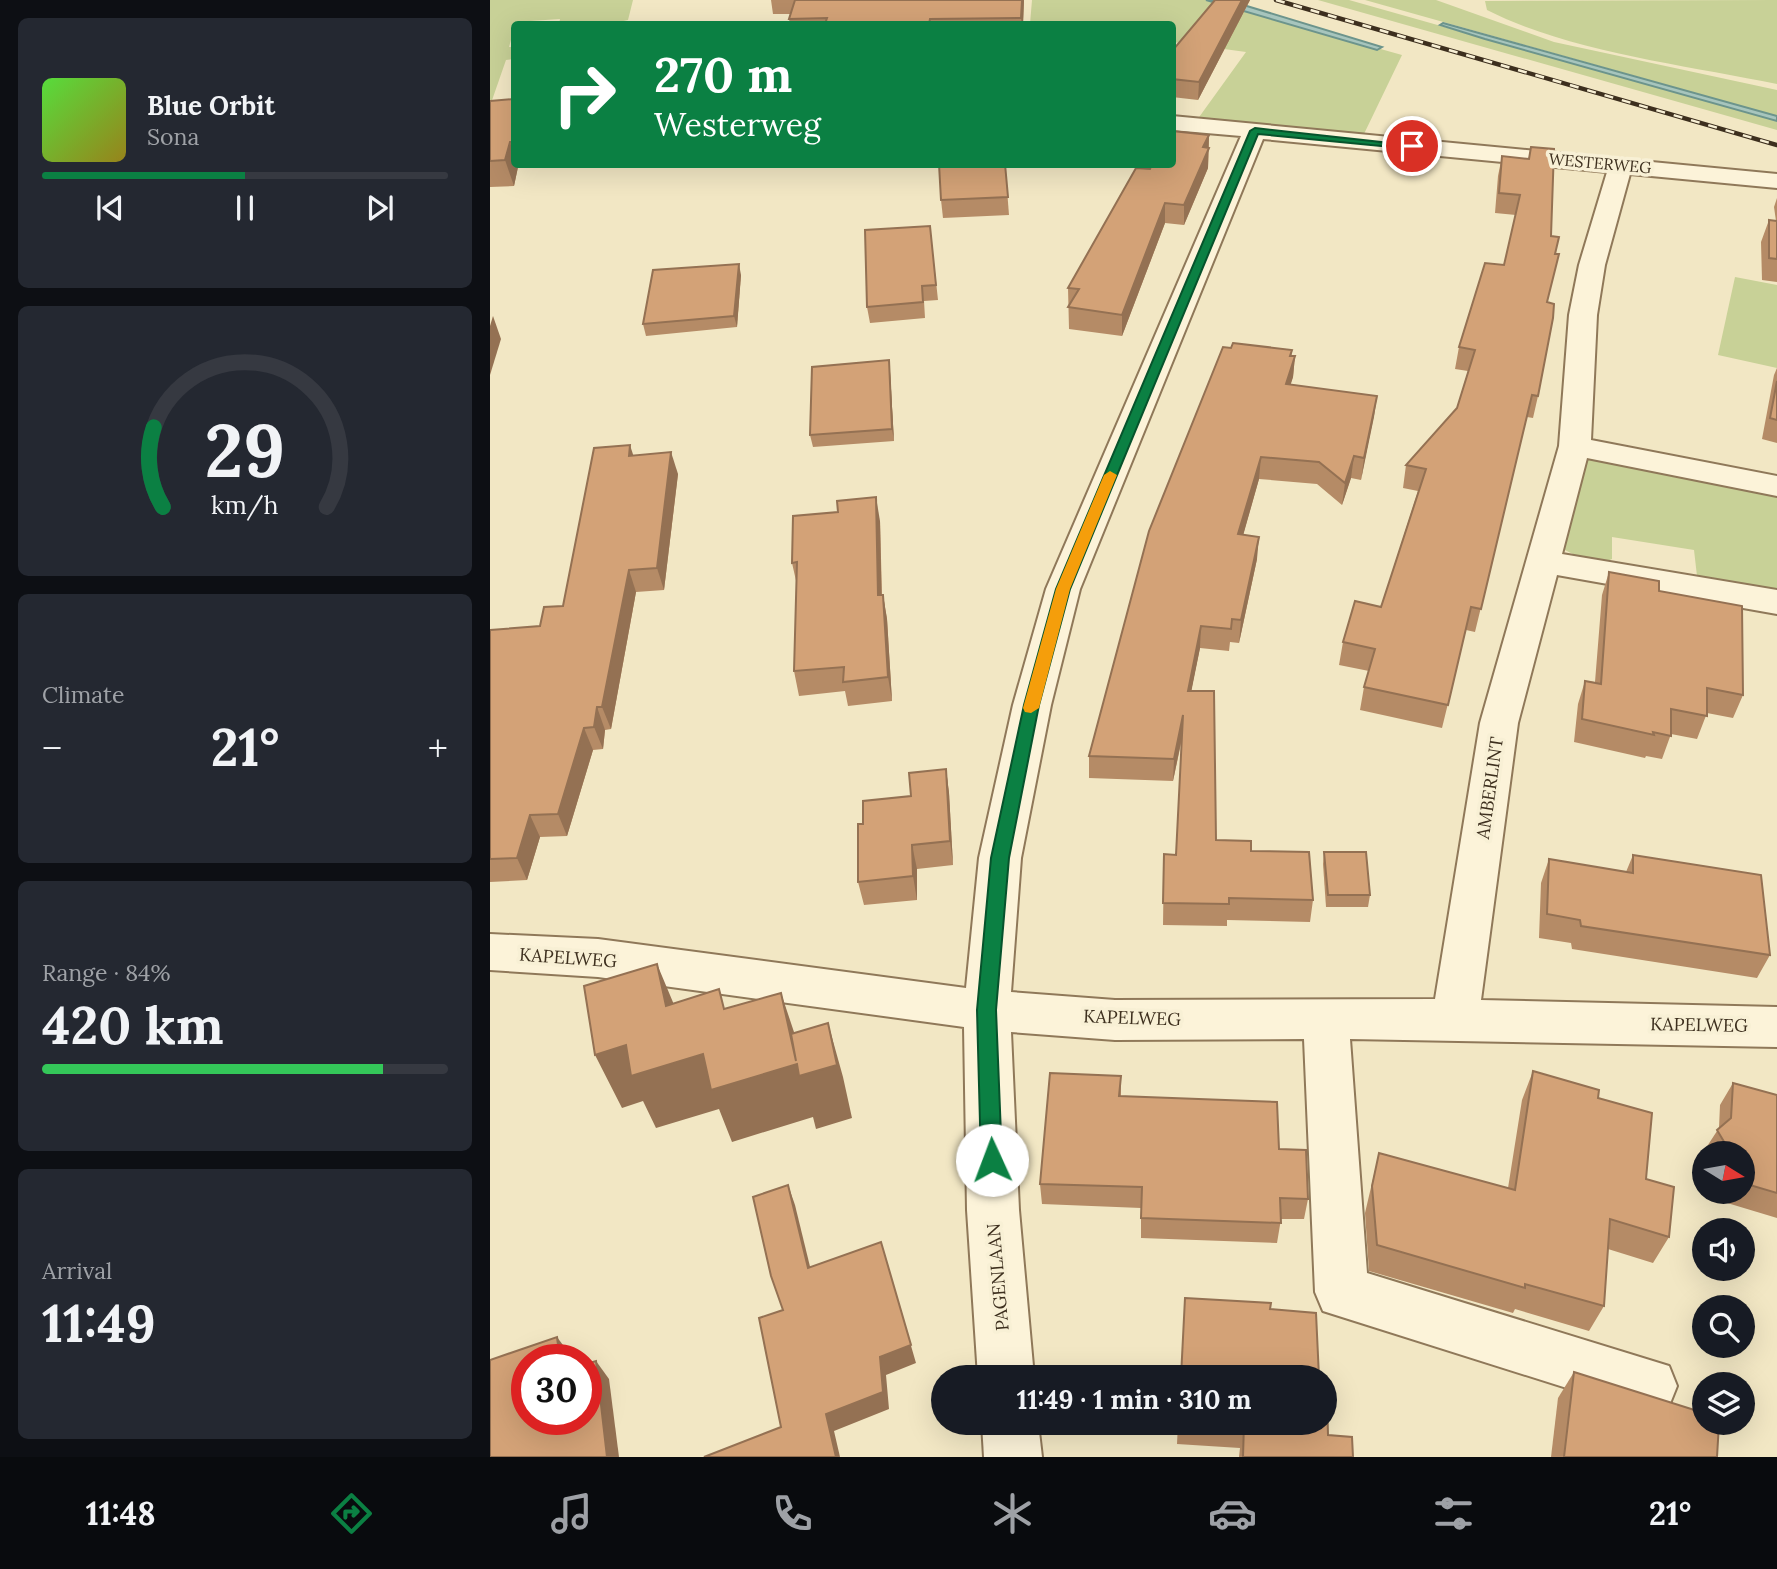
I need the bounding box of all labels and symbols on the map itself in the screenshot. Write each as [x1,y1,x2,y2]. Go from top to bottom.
pin [1382,116,1442,176]
street label: WESTERWEG [1548,149,1652,177]
street label: AMBERLINT [1471,735,1508,842]
street label: KAPELWEG [518,943,618,972]
street label: KAPELWEG [1083,1004,1182,1031]
street label: KAPELWEG [1650,1012,1748,1037]
position arrow [955,1123,1029,1197]
north arrow [1692,1141,1755,1204]
street label: PAGENLAAN [981,1222,1014,1332]
speed limit sign: 30 [511,1344,602,1435]

